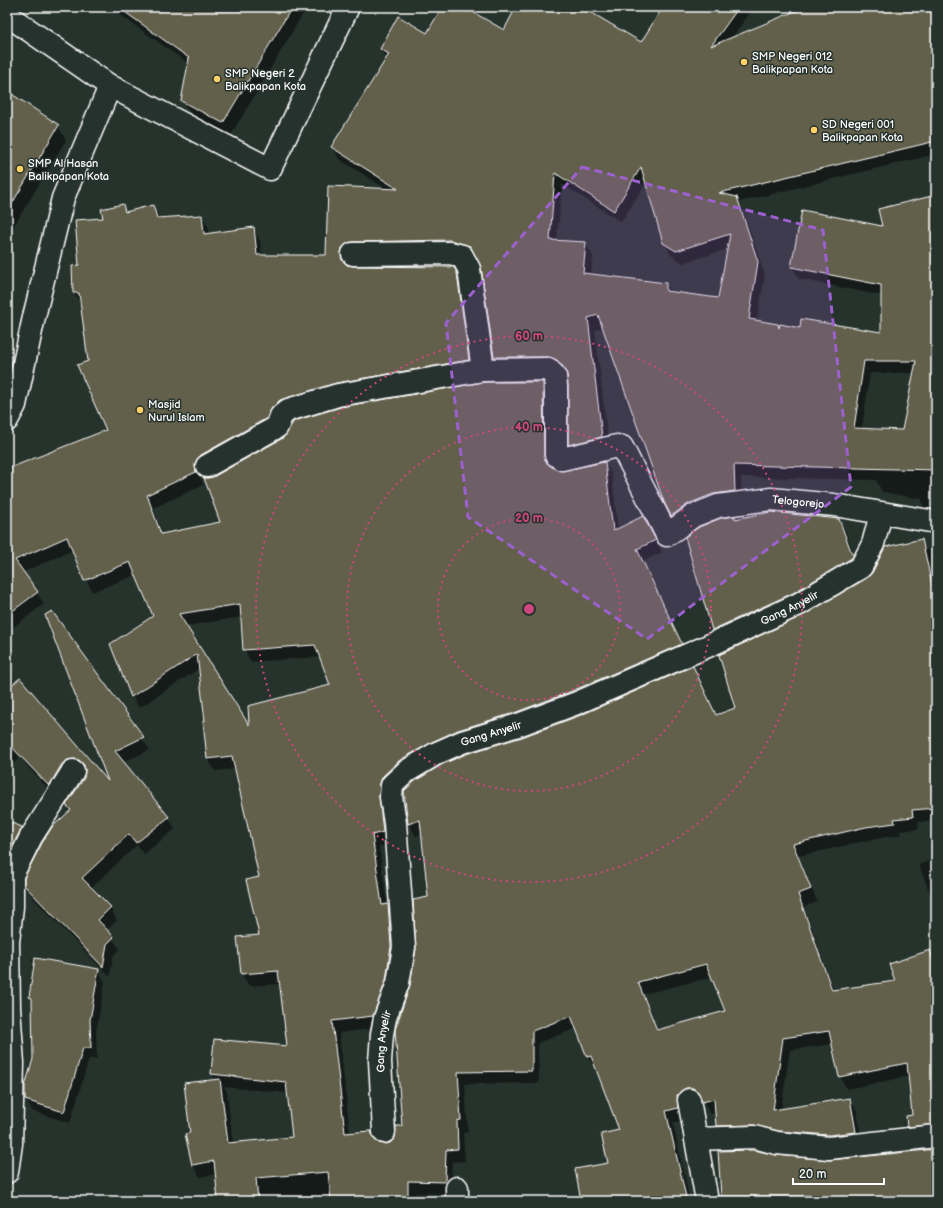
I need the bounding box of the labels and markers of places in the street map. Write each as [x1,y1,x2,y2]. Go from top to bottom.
place label: SMP Negeri 012 Balikpapan Kota [752,50,833,76]
marker: SMP Negeri 012 Balikpapan Kota [739,57,749,67]
place label: SMP Negeri 2 Balikpapan Kota [225,67,306,93]
marker: SMP Negeri 2 Balikpapan Kota [212,74,222,84]
place label: SD Negeri 001 Balikpapan Kota [822,118,903,144]
marker: SD Negeri 001 Balikpapan Kota [809,125,819,135]
place label: SMP Al Hasan Balikpapan Kota [28,157,109,183]
marker: SMP Al Hasan Balikpapan Kota [15,164,25,174]
place label: Masjid Nurul Islam [148,398,204,424]
marker: Masjid Nurul Islam [135,405,145,415]
centre of rings [522,602,536,616]

